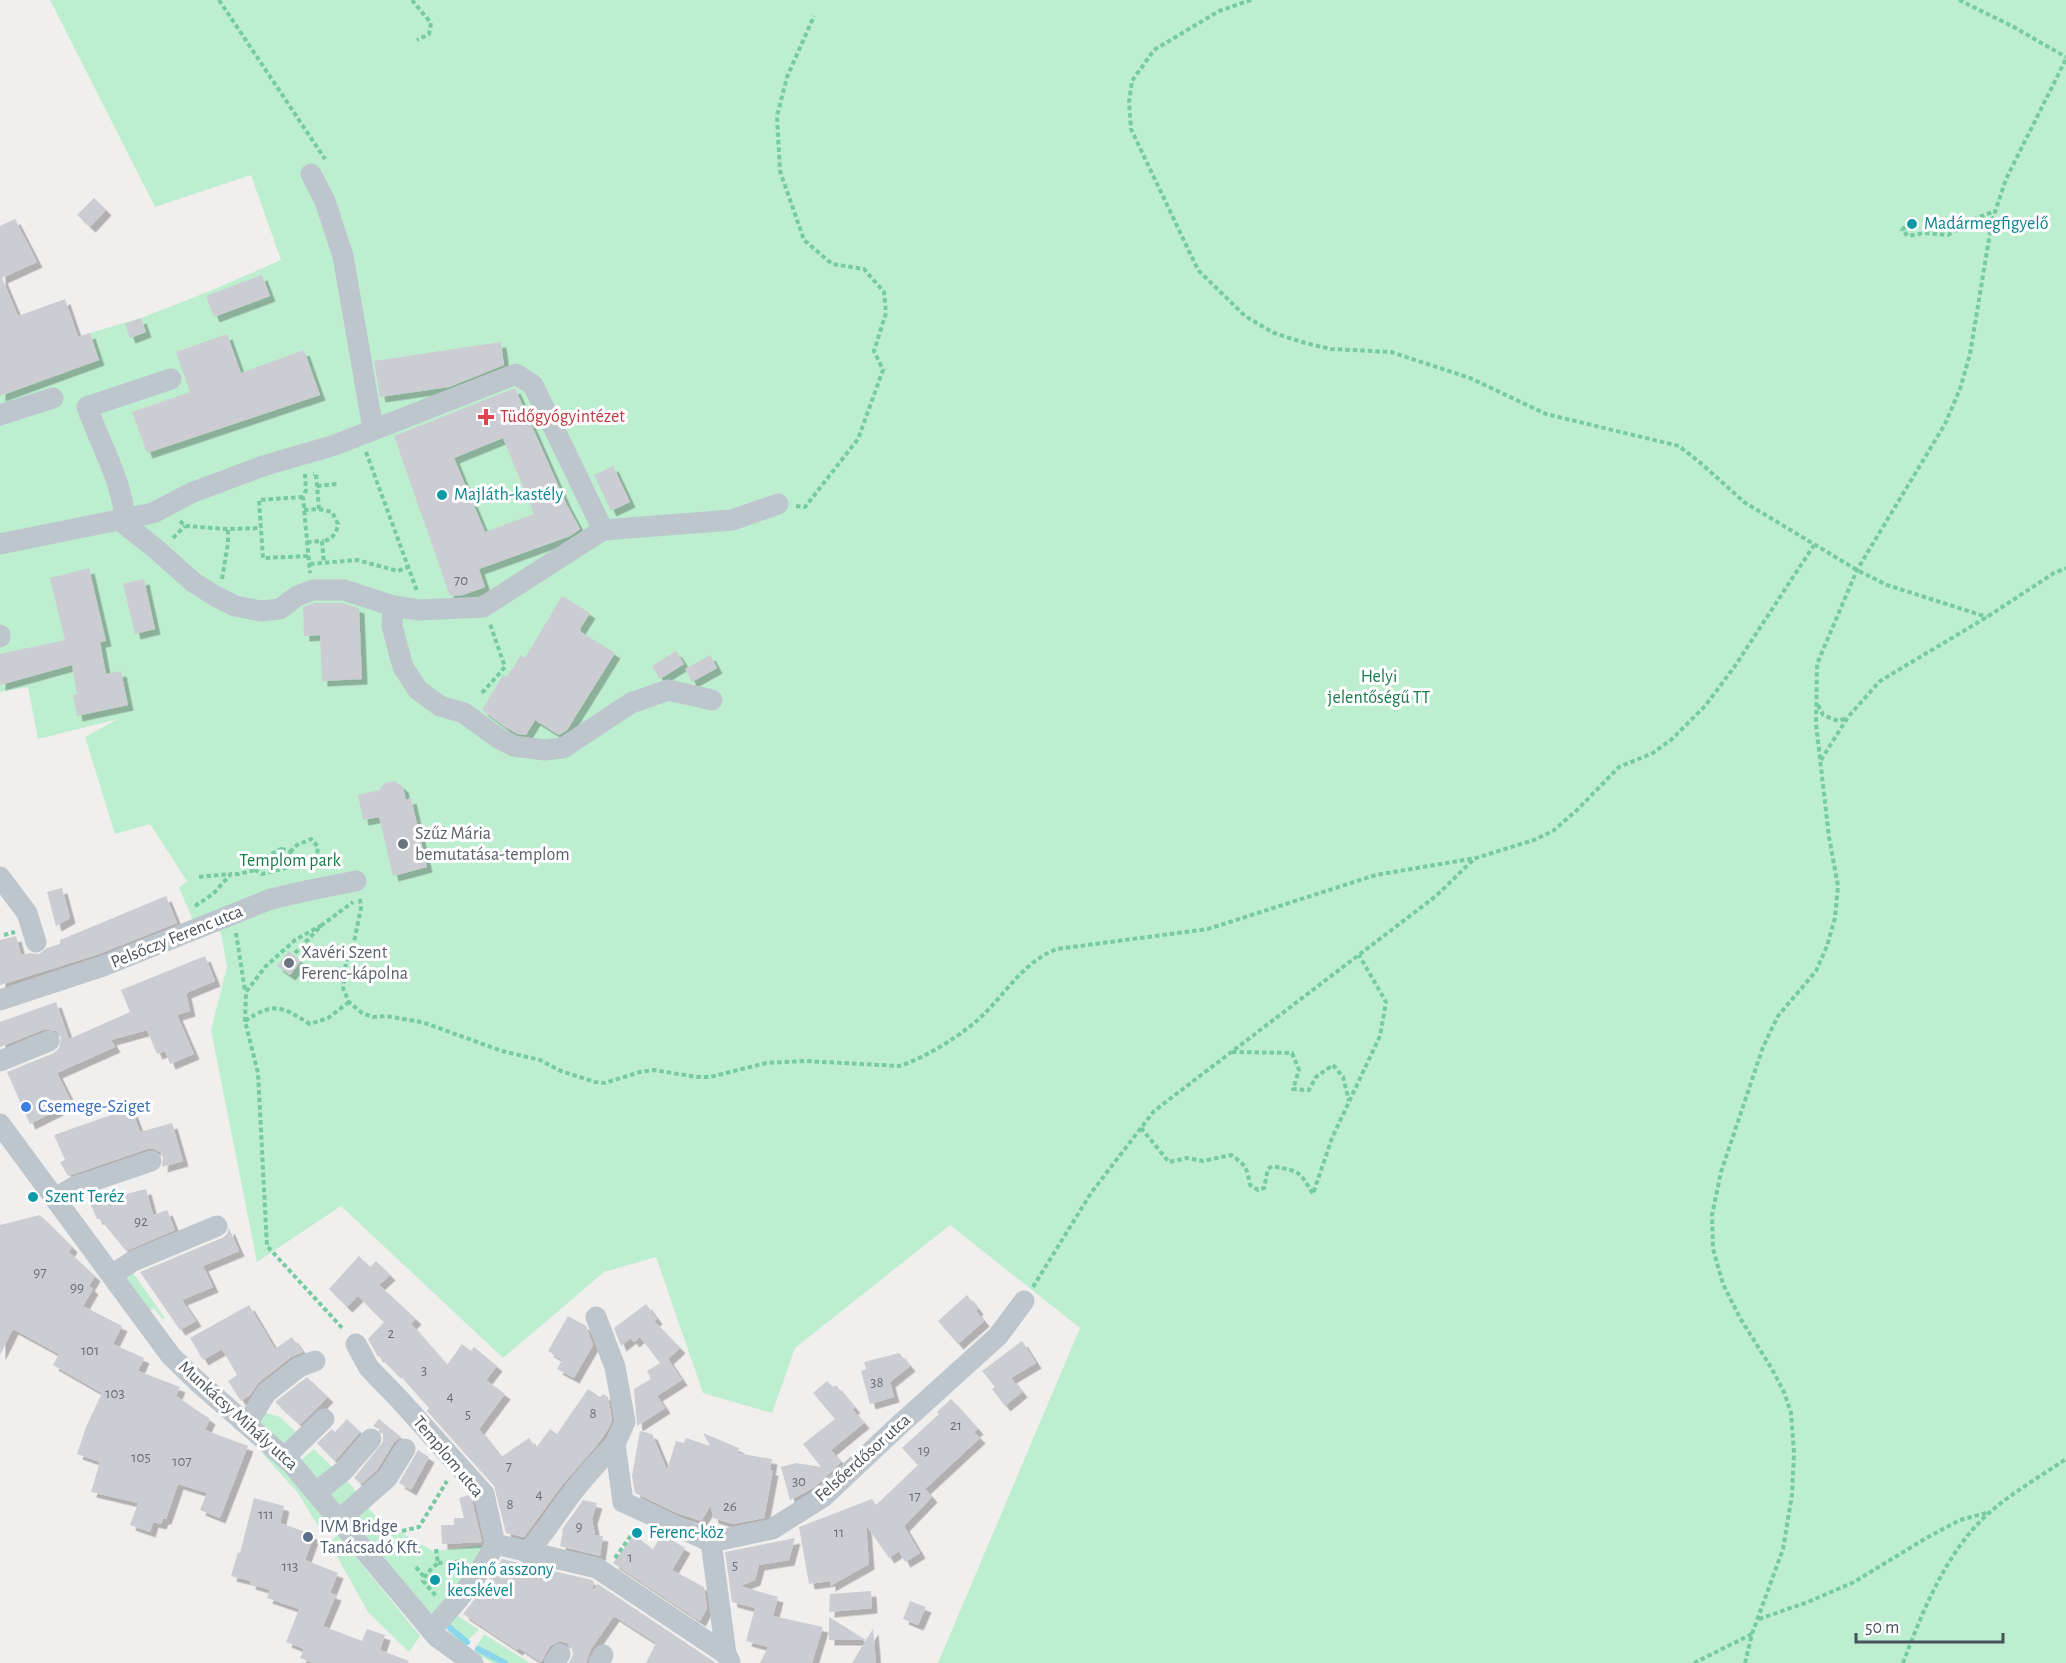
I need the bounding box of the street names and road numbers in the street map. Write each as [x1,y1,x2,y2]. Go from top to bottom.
street label: Pelsőczy Ferenc utca [109,902,245,972]
street label: Munkácsy Mihály utca [175,1358,301,1474]
street label: Felsőerdősor utca [812,1411,914,1505]
street label: Templom utca [409,1413,487,1501]

